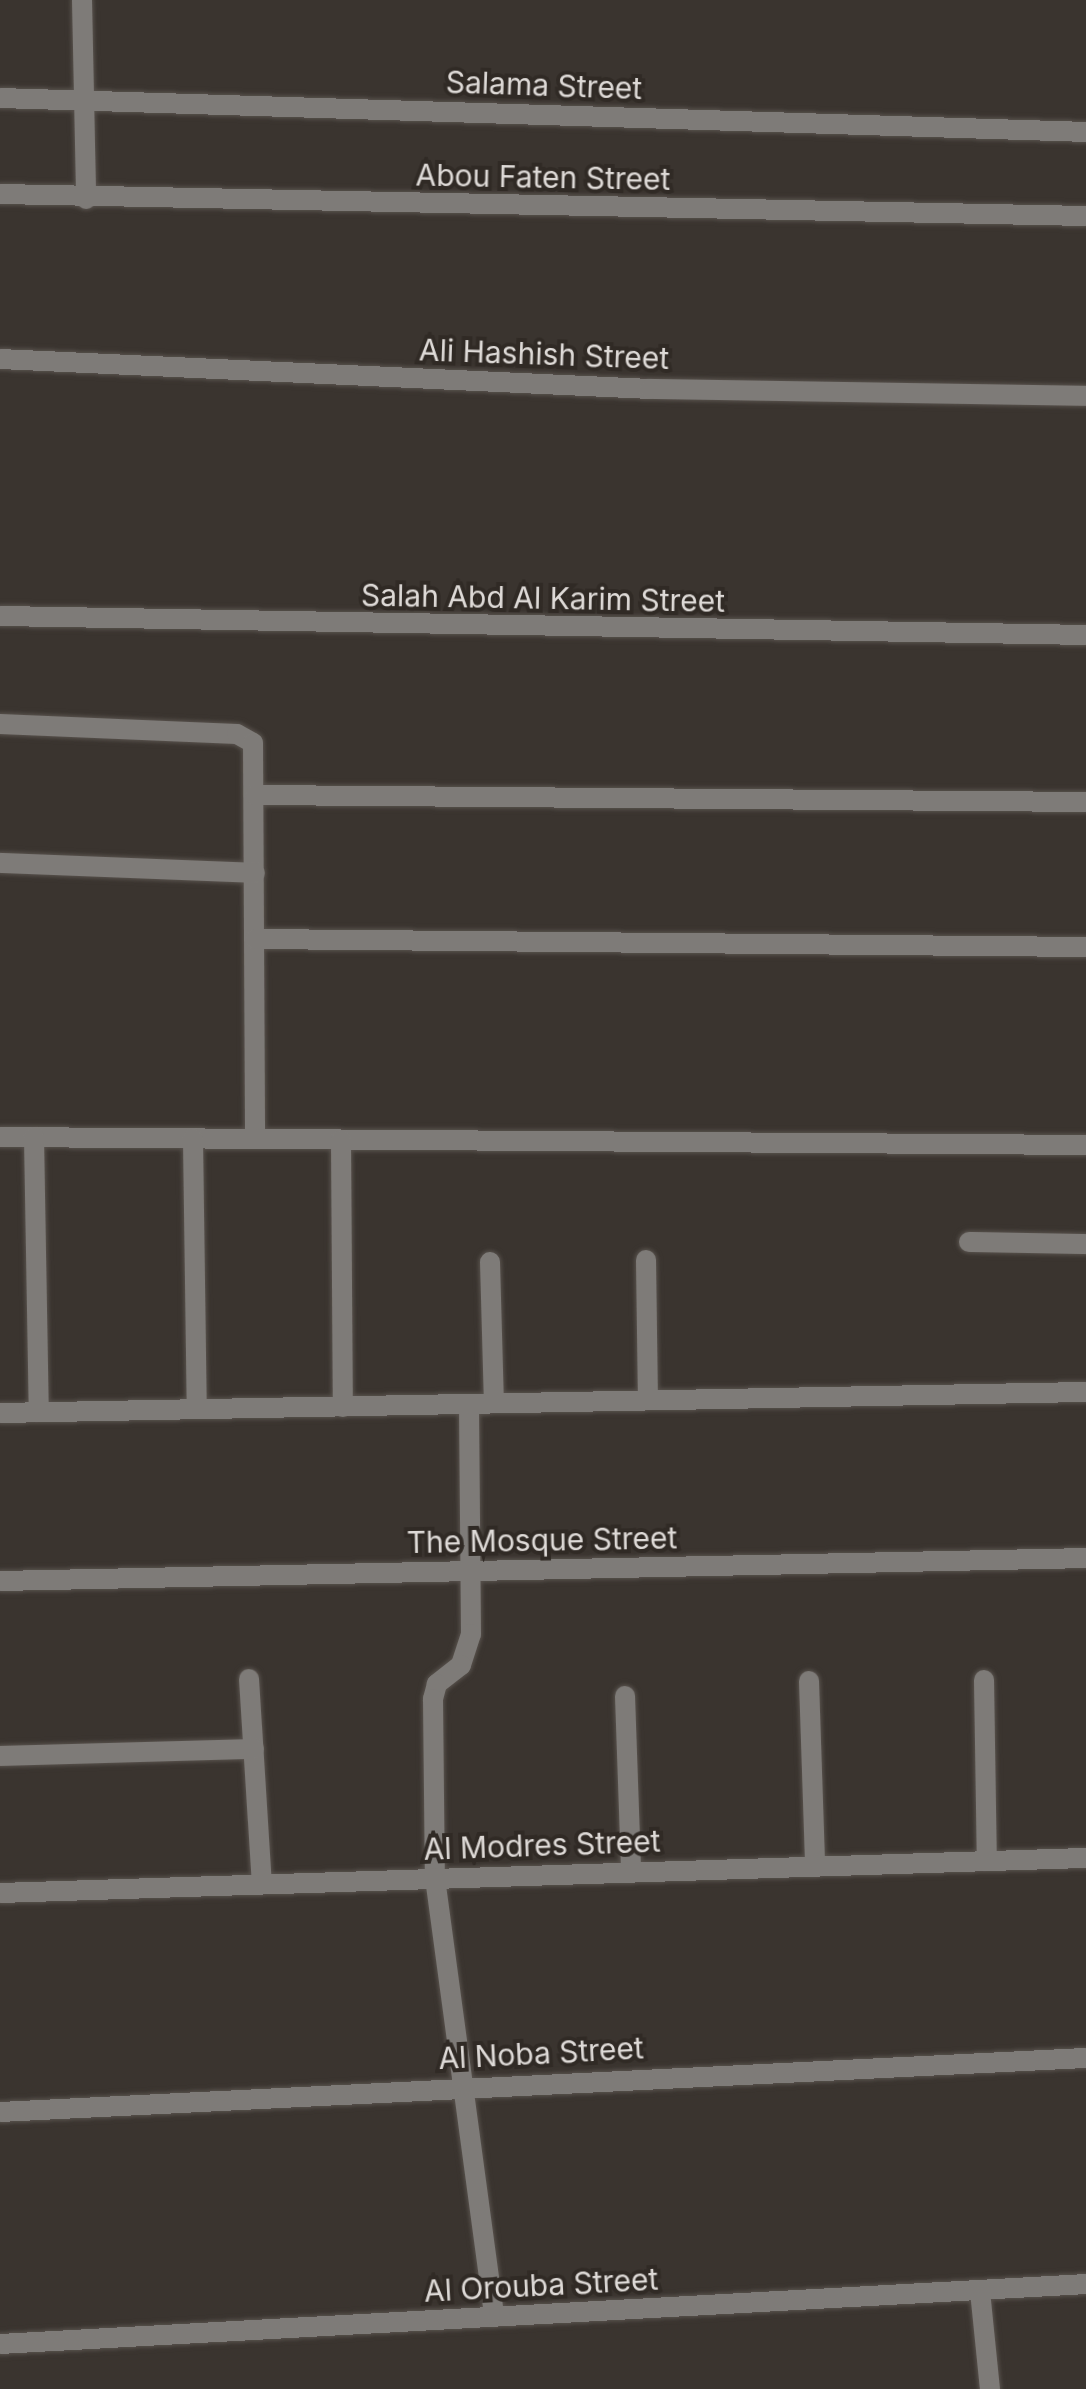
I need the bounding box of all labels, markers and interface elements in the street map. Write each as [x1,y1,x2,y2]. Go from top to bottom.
street label: Salama Street [445,64,643,106]
street label: Abou Faten Street [415,157,671,197]
street label: Ali Hashish Street [418,332,670,376]
street label: Salah Abd Al Karim Street [361,577,725,619]
street label: The Mosque Street [406,1520,678,1560]
street label: Al Modres Street [423,1823,661,1867]
street label: Al Noba Street [437,2030,645,2076]
street label: Al Orouba Street [423,2261,659,2309]

